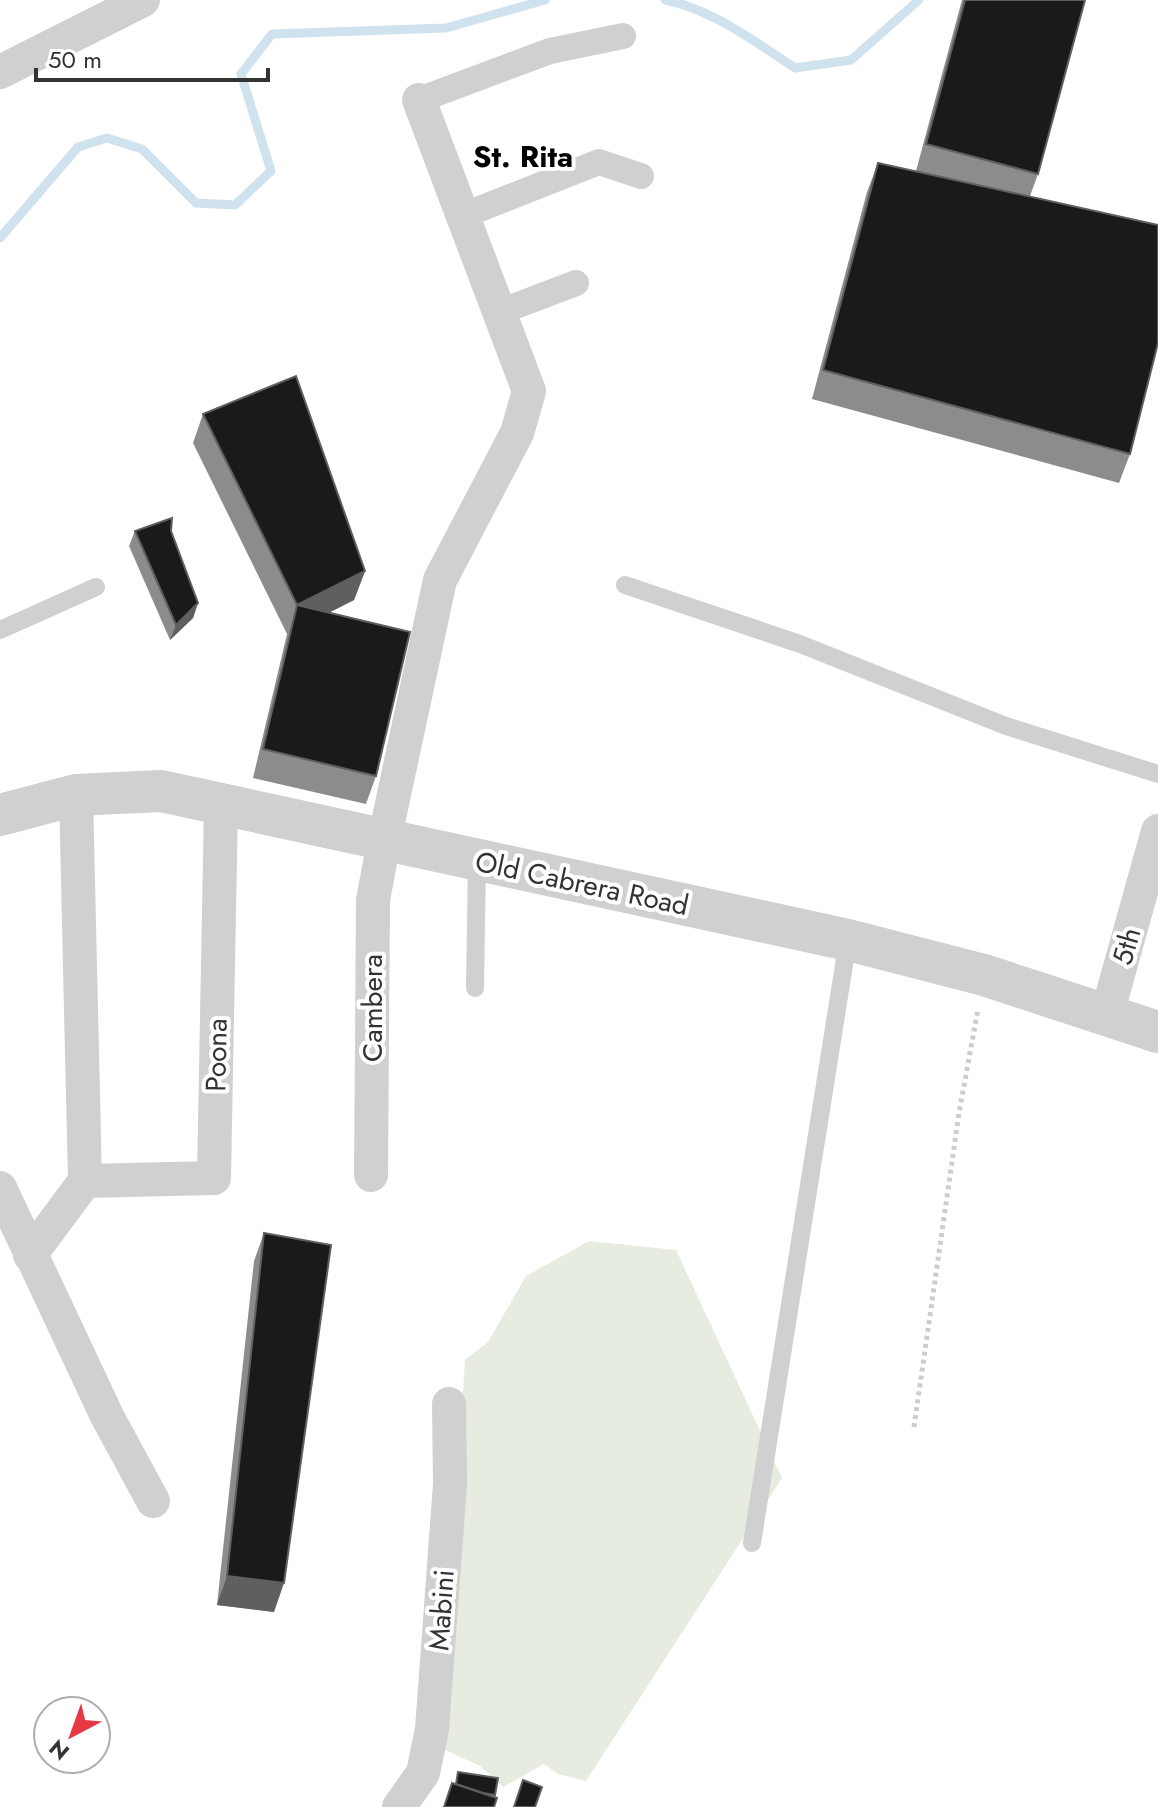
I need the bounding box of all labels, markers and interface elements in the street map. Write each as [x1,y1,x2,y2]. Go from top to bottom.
scale bar [36,32,268,82]
text: 50 m [48,42,102,77]
district label: St. Rita [473,135,573,178]
street label: Old Cabrera Road [471,841,692,926]
street label: 5th [1102,923,1151,970]
street label: Cambera [352,954,393,1062]
street label: Poona [195,1018,238,1092]
street label: Mabini [418,1568,465,1652]
north arrow [32,1695,112,1775]
text: N [42,1732,76,1768]

